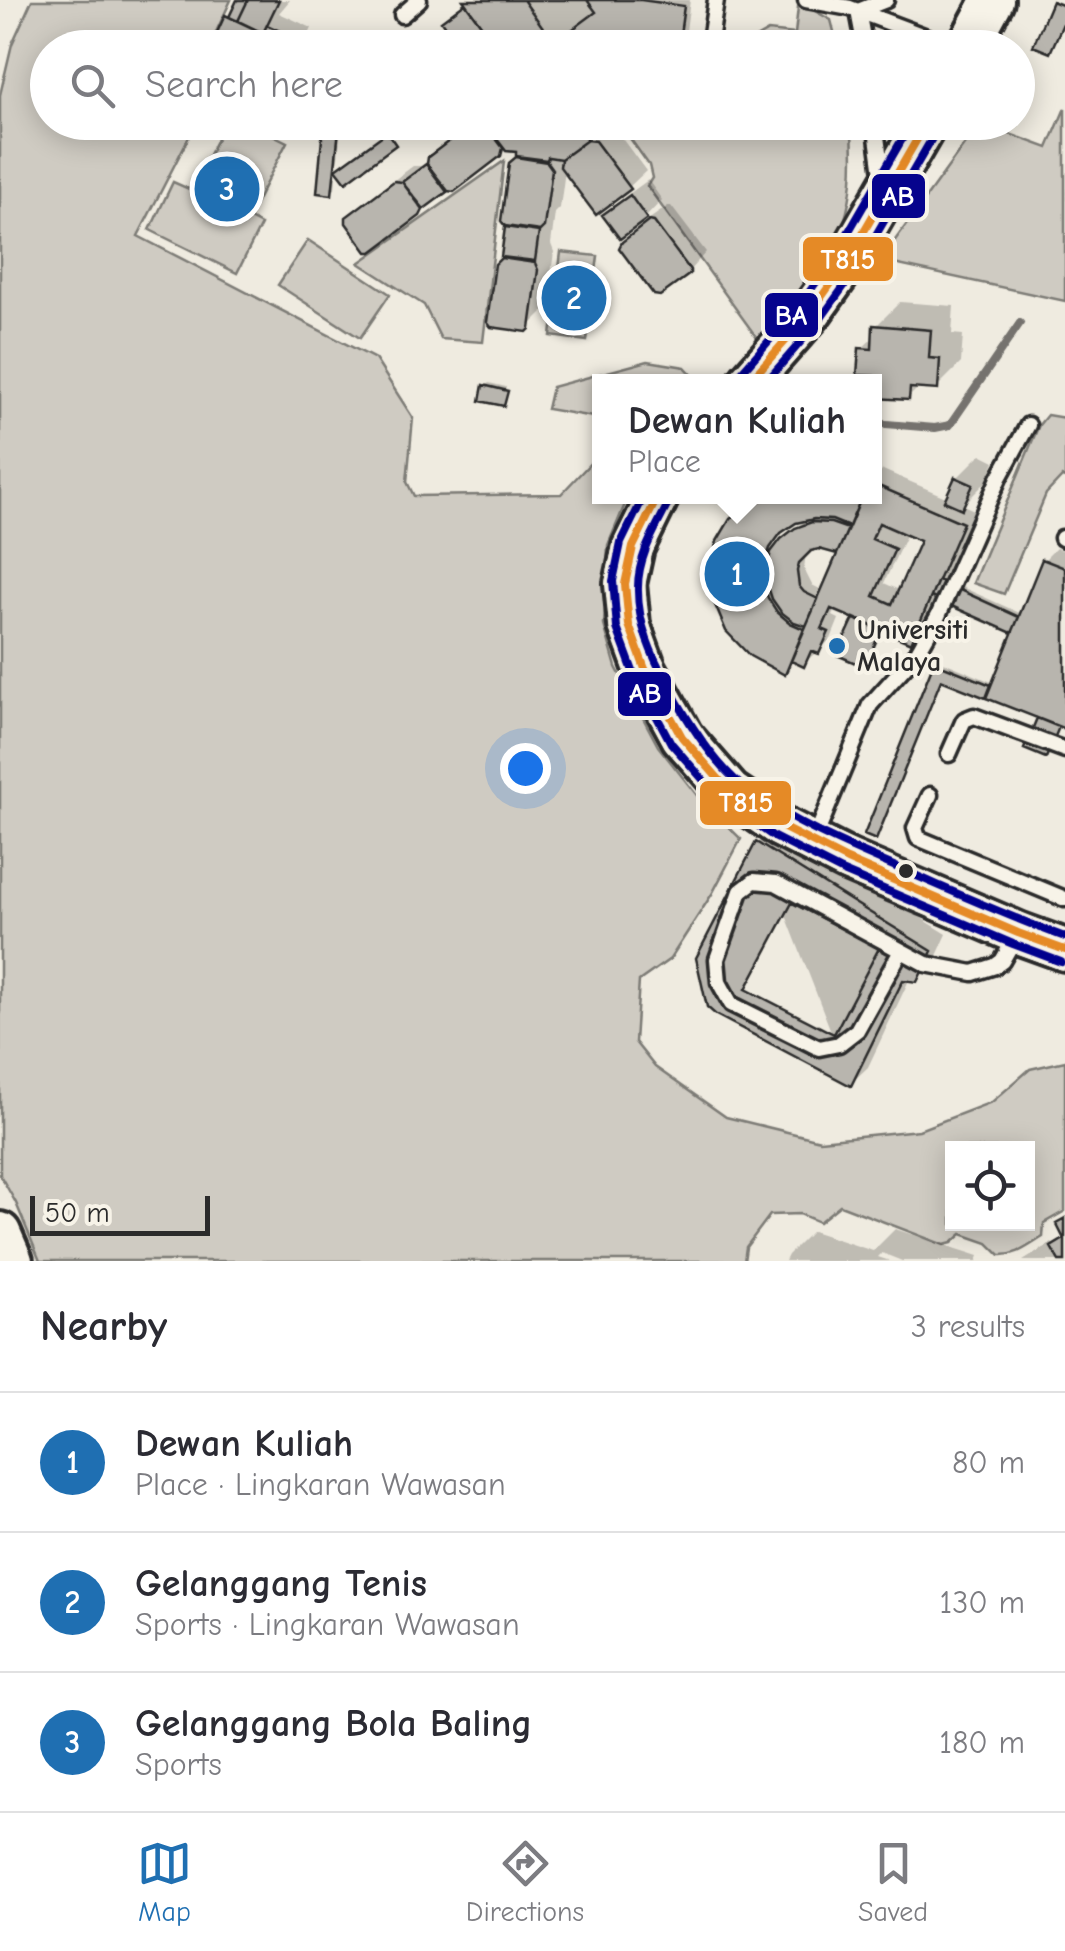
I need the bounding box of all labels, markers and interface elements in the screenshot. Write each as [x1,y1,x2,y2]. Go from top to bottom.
search box [30,30,1035,140]
icon: search [65,58,120,113]
text: Search here [145,63,343,107]
pin: 3 [194,152,260,226]
line badge: AB [870,172,927,220]
text: AB [882,181,914,213]
line badge: T815 [801,235,895,283]
text: T815 [821,244,875,276]
pin: 2 [542,260,606,336]
line badge: BA [763,291,820,339]
text: BA [775,300,808,332]
popup [592,374,882,504]
text: Dewan Kuliah [628,399,846,443]
text: Place [628,443,701,480]
pin: 1 [704,536,770,612]
place label: Universiti Malaya [857,614,969,678]
marker: Universiti Malaya [826,635,848,657]
line badge: AB [616,670,673,718]
text: AB [629,678,661,710]
your location [500,743,551,794]
line badge: T815 [698,779,793,827]
text: T815 [719,787,773,819]
unlabelled marker [896,861,916,881]
map controls [945,1141,1035,1231]
button: locate [945,1141,1035,1231]
scale bar [30,1191,210,1236]
text: 50 m [45,1197,110,1229]
text: Nearby [40,1302,167,1351]
text: 3 results [911,1308,1025,1345]
text: Dewan Kuliah [135,1422,353,1466]
text: 1 [66,1444,79,1481]
text: 80 m [952,1444,1025,1481]
text: Place · Lingkaran Wawasan [135,1466,506,1503]
text: Gelanggang Tenis [135,1562,427,1606]
text: 2 [65,1584,80,1621]
text: 130 m [939,1584,1025,1621]
text: Sports · Lingkaran Wawasan [135,1606,520,1643]
text: Gelanggang Bola Baling [135,1702,532,1746]
text: 3 [65,1724,80,1761]
text: 180 m [939,1724,1025,1761]
text: Sports [135,1746,222,1783]
tab: Map [137,1836,192,1928]
tab: Directions [466,1836,584,1928]
tab: Saved [858,1836,928,1928]

